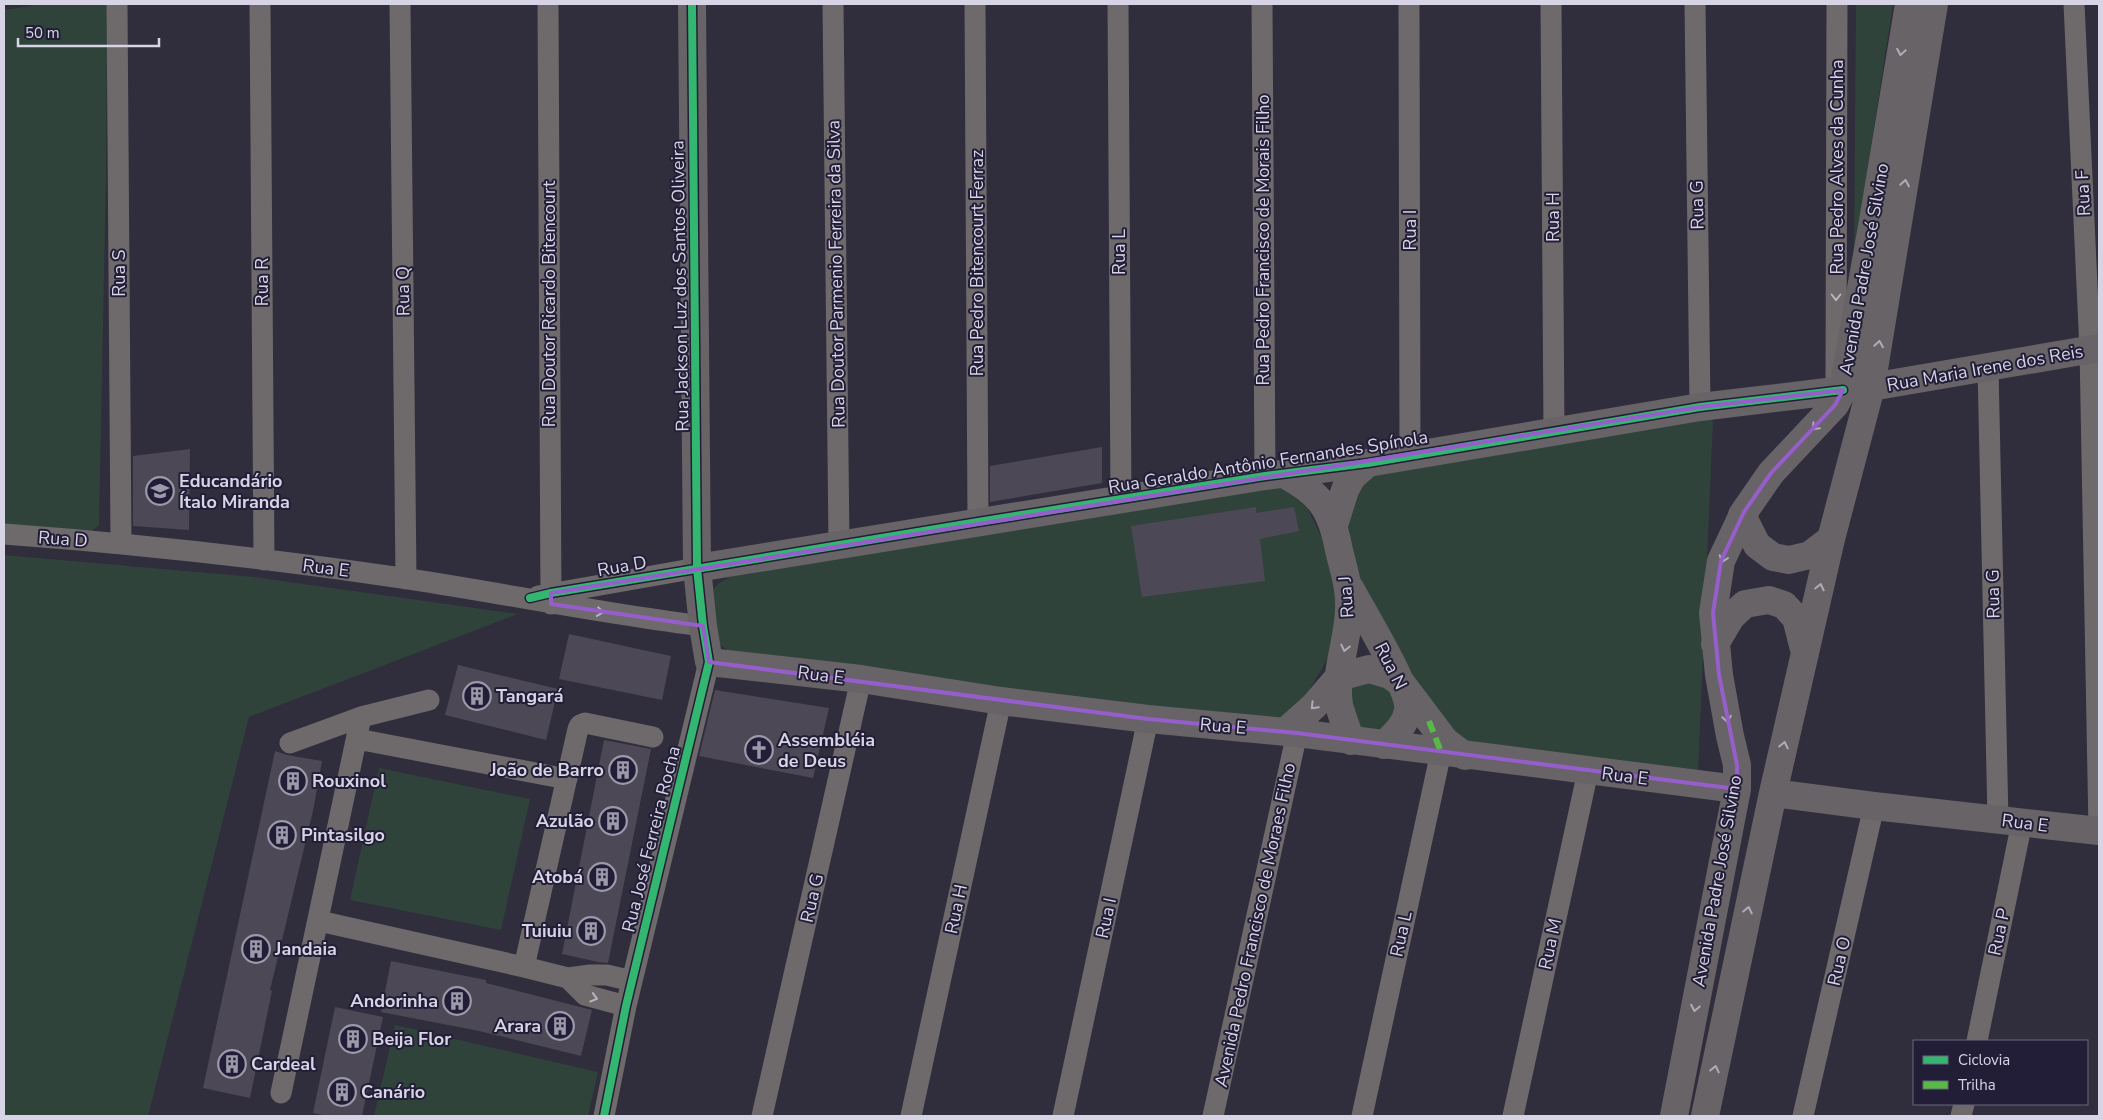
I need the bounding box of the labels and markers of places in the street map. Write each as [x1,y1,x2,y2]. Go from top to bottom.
place label: Educandário Ítalo Miranda [179,469,290,514]
school or university icon: Educandário Ítalo Miranda [145,476,175,506]
building icon: Tangará [462,681,492,711]
place label: Tangará [496,684,564,708]
place label: Assembléia de Deus [778,728,875,773]
church icon: Assembléia de Deus [744,735,774,765]
building icon: João de Barro [608,755,638,785]
place label: João de Barro [489,758,604,782]
building icon: Rouxinol [278,766,308,796]
place label: Rouxinol [312,769,386,793]
building icon: Azulão [598,806,628,836]
place label: Azulão [536,809,594,833]
building icon: Pintasilgo [267,820,297,850]
place label: Pintasilgo [301,823,385,847]
building icon: Atobá [587,862,617,892]
place label: Atobá [532,865,583,889]
building icon: Tuiuiu [576,916,606,946]
place label: Tuiuiu [522,919,572,943]
building icon: Jandaia [241,934,271,964]
place label: Jandaia [274,937,337,961]
building icon: Andorinha [442,986,472,1016]
place label: Andorinha [350,989,438,1013]
building icon: Arara [545,1011,575,1041]
place label: Arara [494,1014,541,1038]
building icon: Beija Flor [338,1024,368,1054]
place label: Beija Flor [372,1027,451,1051]
building icon: Cardeal [217,1049,247,1079]
place label: Cardeal [251,1052,316,1076]
building icon: Canário [327,1077,357,1107]
place label: Canário [361,1080,425,1104]

